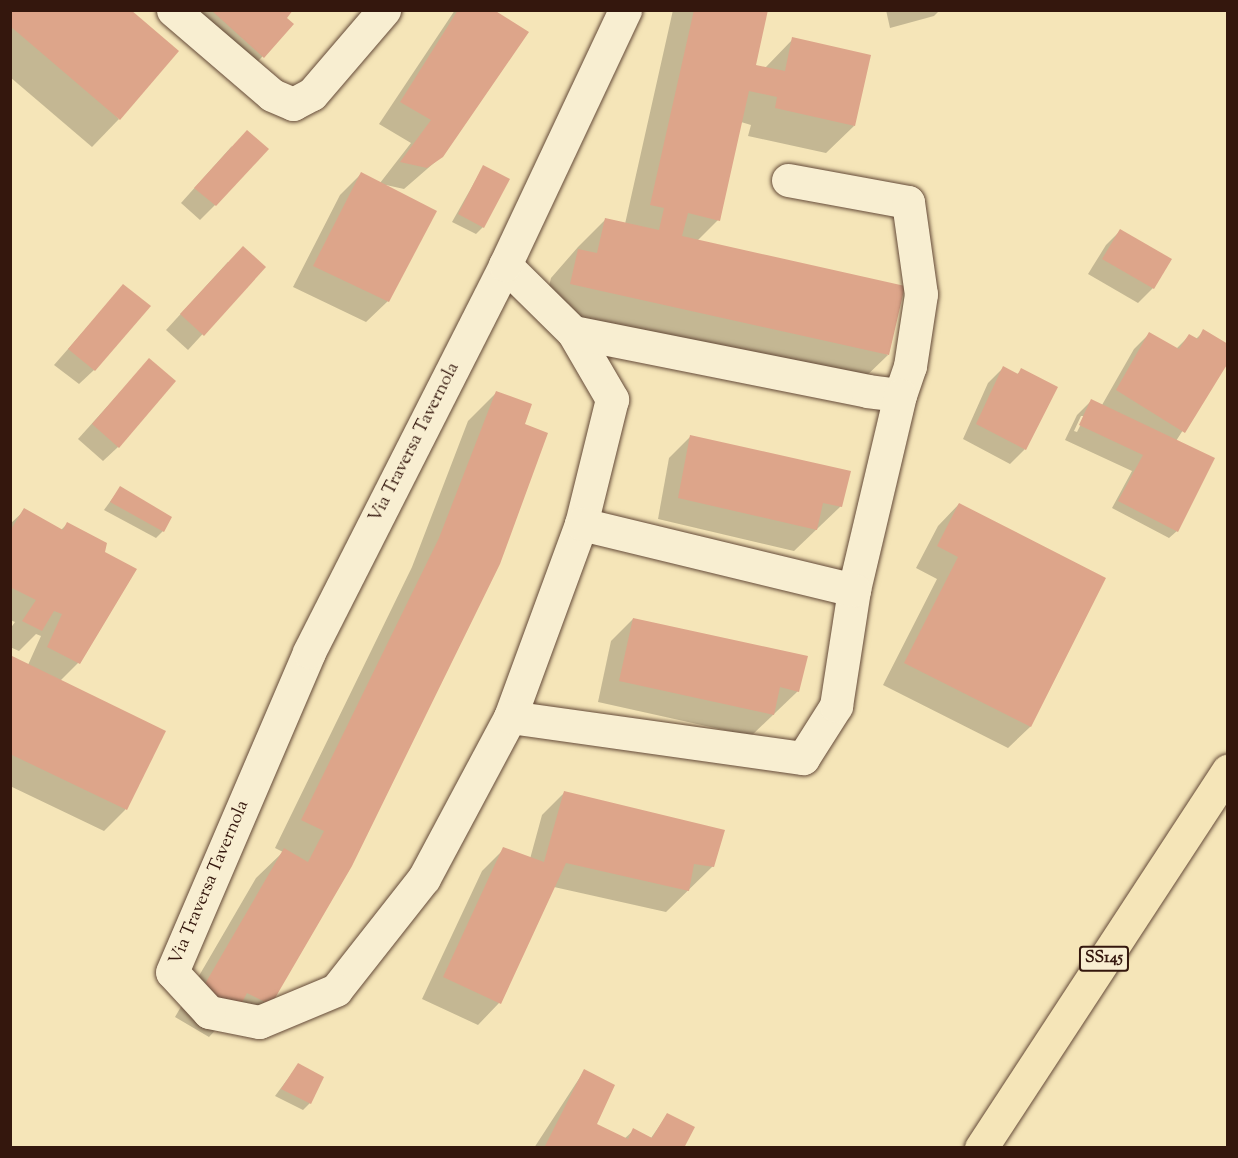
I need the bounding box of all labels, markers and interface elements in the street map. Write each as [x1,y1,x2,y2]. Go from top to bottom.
street label: Via Traversa Tavernola [365,359,465,527]
street label: Via Traversa Tavernola [166,798,254,968]
road number: SS145 [1078,946,1130,972]

